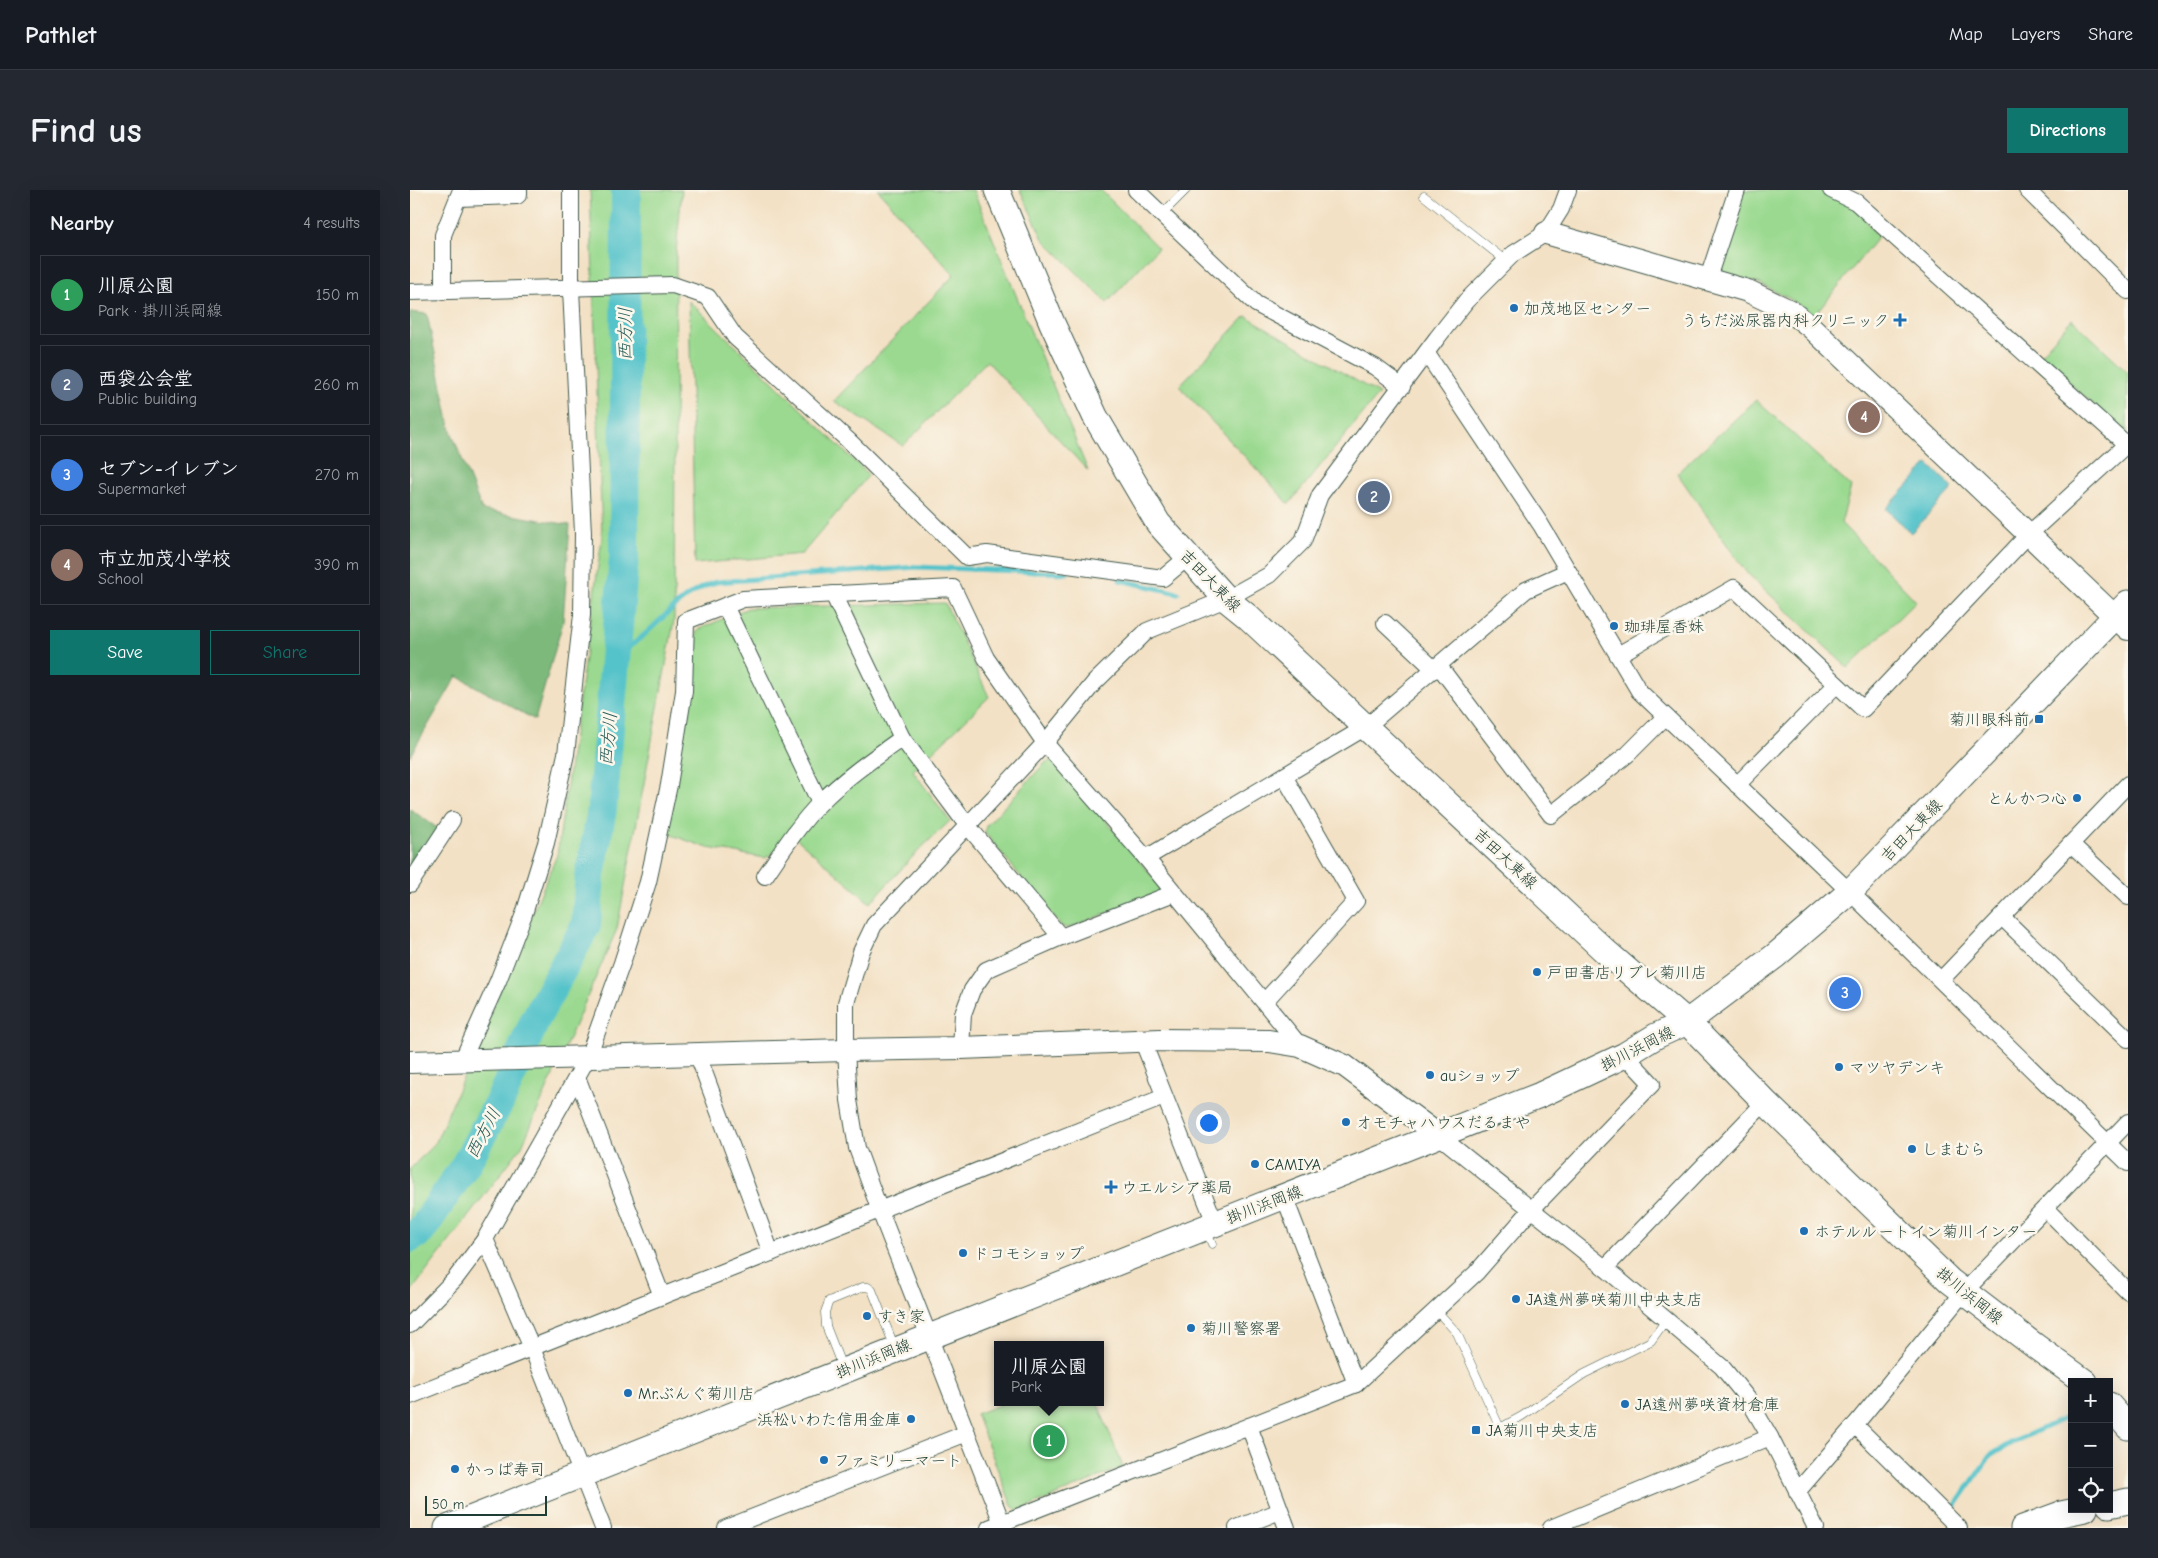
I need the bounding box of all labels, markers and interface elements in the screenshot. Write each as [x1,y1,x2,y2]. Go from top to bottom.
text: Pathlet [25,21,96,49]
text: Map [1949,24,1983,45]
text: Layers [2011,24,2060,45]
text: Share [2088,24,2133,45]
button: Directions [2007,108,2128,153]
text: Find us [30,110,142,151]
text: Nearby [50,211,114,235]
text: 4 results [303,214,360,232]
text: 川原公園 [98,275,174,297]
text: 1 [64,286,70,304]
text: 150 m [316,286,359,304]
place label: 加茂地区センター [1524,300,1651,318]
text: Park · 掛川浜岡線 [98,302,222,320]
marker: 加茂地区センター [1508,302,1520,314]
water label: 西方川 [615,307,636,361]
place label: うちだ泌尿器内科クリニック [1681,312,1889,330]
marker: うちだ泌尿器内科クリニック [1893,313,1907,327]
text: 西袋公会堂 [98,368,193,390]
text: 2 [63,376,71,394]
text: 260 m [314,376,359,394]
text: Public building [98,390,197,408]
pin: 4 [1848,398,1880,436]
text: セブン-イレブン [98,458,239,480]
text: 3 [63,466,71,484]
text: 270 m [315,466,359,484]
pin: 2 [1358,478,1390,516]
text: Supermarket [98,480,186,498]
street label: 吉田大東線 [1176,546,1245,616]
text: 市立加茂小学校 [98,548,231,570]
text: 4 [63,556,71,574]
text: 390 m [314,556,359,574]
text: School [98,570,144,588]
place label: 珈琲屋香妹 [1624,618,1704,636]
marker: 珈琲屋香妹 [1608,620,1620,632]
button: Save [50,630,200,675]
button: Share [210,630,360,675]
water label: 西方川 [596,711,621,767]
place label: 菊川眼科前 [1949,711,2029,729]
marker: 菊川眼科前 [2033,713,2045,725]
place label: とんかつ心 [1987,790,2067,808]
marker: とんかつ心 [2071,792,2083,804]
street label: 吉田大東線 [1877,796,1946,866]
street label: 吉田大東線 [1470,825,1541,893]
place label: 戸田書店リブレ菊川店 [1547,964,1707,982]
marker: 戸田書店リブレ菊川店 [1531,966,1543,978]
pin: 3 [1829,974,1861,1012]
street label: 掛川浜岡線 [1598,1023,1677,1075]
place label: マツヤデンキ [1849,1059,1945,1077]
marker: マツヤデンキ [1833,1061,1845,1073]
place label: auショップ [1440,1067,1520,1085]
marker: auショップ [1424,1069,1436,1081]
water label: 西方川 [461,1104,505,1162]
your location [1196,1110,1222,1136]
place label: オモチャハウスだるまや [1356,1114,1531,1132]
marker: オモチャハウスだるまや [1340,1116,1352,1128]
place label: しまむら [1922,1141,1986,1159]
marker: しまむら [1906,1143,1918,1155]
place label: CAMIYA [1265,1156,1321,1174]
marker: CAMIYA [1249,1158,1261,1170]
place label: ウエルシア薬局 [1121,1179,1233,1197]
marker: ウエルシア薬局 [1105,1181,1117,1193]
street label: 掛川浜岡線 [1224,1182,1305,1228]
place label: ホテルルートイン菊川インター [1814,1223,2037,1241]
marker: ホテルルートイン菊川インター [1798,1225,1810,1237]
place label: ドコモショップ [973,1245,1084,1263]
marker: ドコモショップ [957,1247,969,1259]
street label: 掛川浜岡線 [1933,1264,2006,1328]
place label: JA遠州夢咲菊川中央支店 [1526,1291,1703,1309]
marker: JA遠州夢咲菊川中央支店 [1510,1293,1522,1305]
place label: すき家 [877,1308,925,1326]
marker: すき家 [861,1310,873,1322]
place label: 菊川警察署 [1201,1320,1281,1338]
marker: 菊川警察署 [1185,1322,1197,1334]
street label: 掛川浜岡線 [833,1336,914,1382]
popup [994,1341,1104,1406]
text: 川原公園 [1011,1356,1087,1378]
text: Park [1011,1378,1042,1396]
map controls [2068,1378,2113,1513]
button: + [2068,1378,2113,1423]
place label: Mr.ぶんぐ菊川店 [638,1385,755,1403]
marker: Mr.ぶんぐ菊川店 [622,1387,634,1399]
place label: JA遠州夢咲資材倉庫 [1635,1396,1780,1414]
marker: JA遠州夢咲資材倉庫 [1619,1398,1631,1410]
place label: 浜松いわた信用金庫 [757,1411,901,1429]
marker: 浜松いわた信用金庫 [905,1413,917,1425]
pin: 1 [1033,1422,1065,1460]
place label: JA菊川中央支店 [1486,1422,1599,1440]
button: − [2068,1423,2113,1468]
marker: JA菊川中央支店 [1470,1424,1482,1436]
place label: ファミリーマート [834,1452,962,1470]
marker: ファミリーマート [818,1454,830,1466]
place label: かっぱ寿司 [465,1461,545,1479]
marker: かっぱ寿司 [449,1463,461,1475]
button: locate [2068,1468,2113,1513]
scale bar [425,1493,548,1516]
text: 50 m [432,1496,464,1513]

